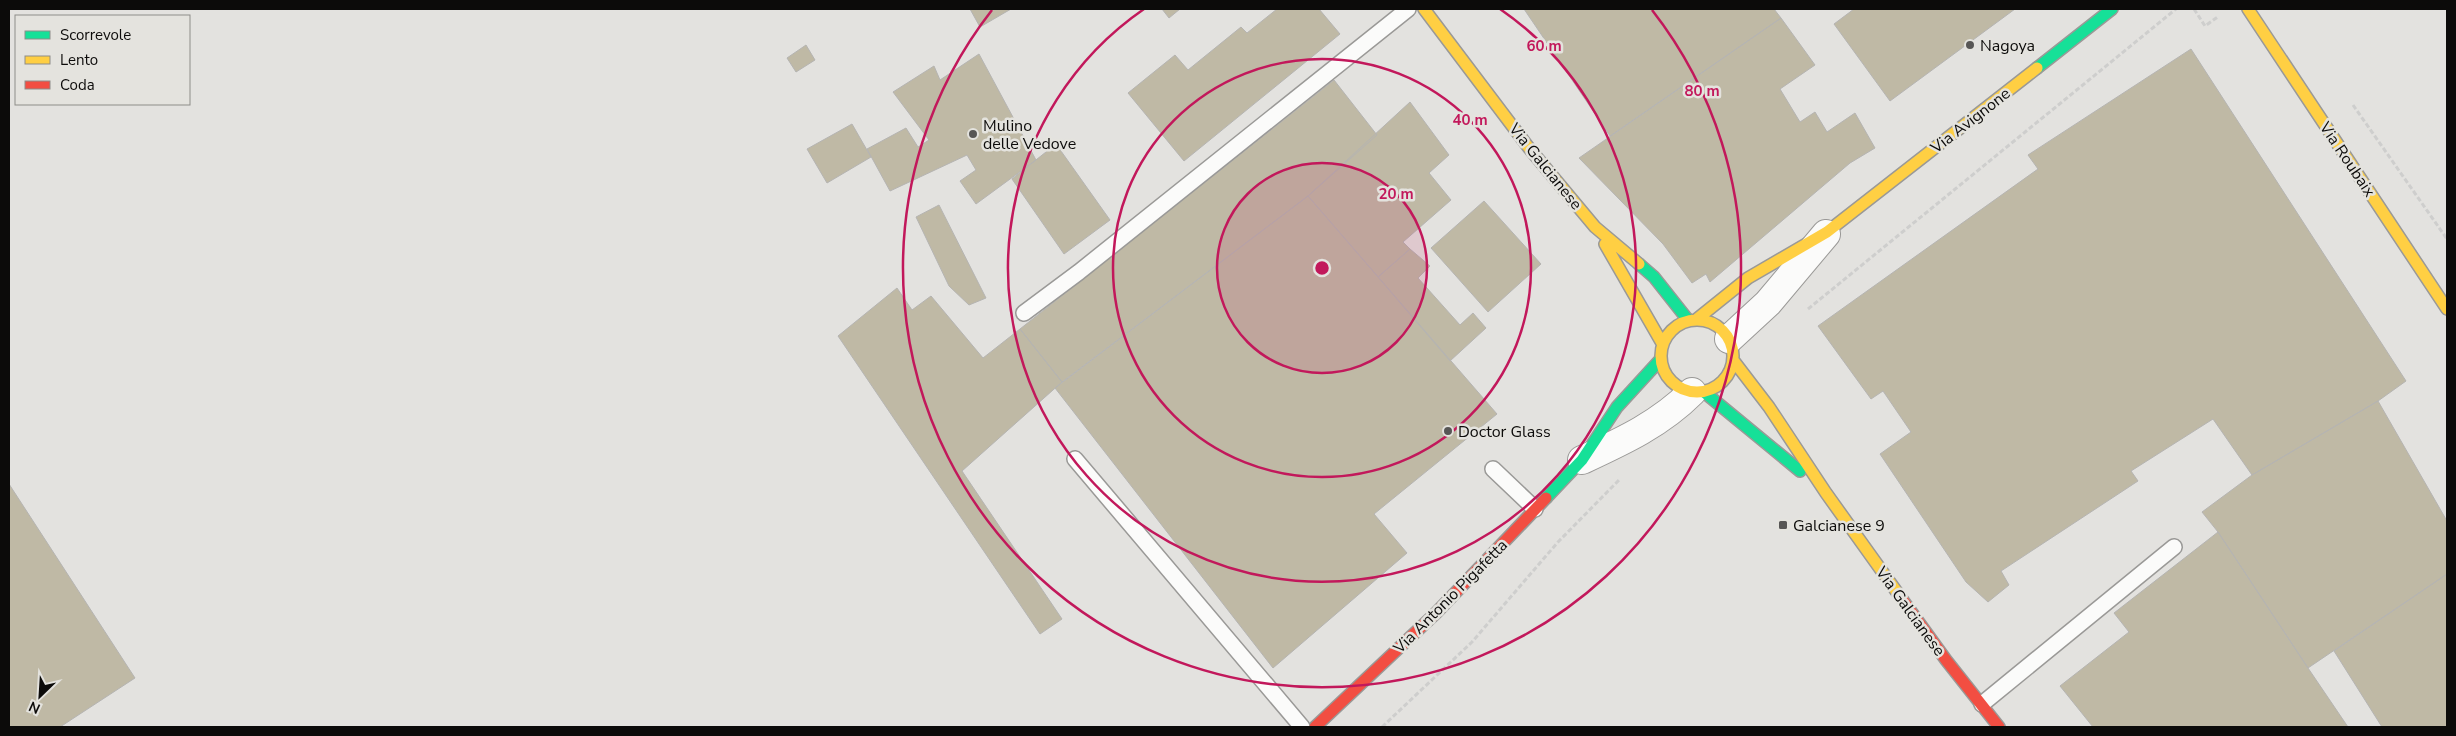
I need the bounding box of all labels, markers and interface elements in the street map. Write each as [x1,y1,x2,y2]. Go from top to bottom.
legend [15,15,190,105]
text: Scorrevole [60,25,131,45]
place label: Nagoya [1980,35,2035,57]
text: 60 m [1526,36,1562,56]
marker: Nagoya [1964,39,1976,51]
text: Lento [60,50,98,70]
text: Coda [60,75,95,95]
text: 80 m [1684,81,1720,101]
street label: Via Avignone [1925,83,2015,159]
text: 40 m [1452,110,1488,130]
place label: Mulino delle Vedove [983,115,1076,155]
street label: Via Roubaix [2314,117,2381,202]
street label: Via Galcianese [1503,118,1587,215]
marker: Mulino delle Vedove [967,128,979,140]
text: 20 m [1378,184,1414,204]
centre of rings [1313,259,1331,277]
place label: Doctor Glass [1458,421,1551,443]
marker: Doctor Glass [1442,425,1454,437]
place label: Galcianese 9 [1793,515,1885,537]
marker: Galcianese 9 [1777,519,1789,531]
street label: Via Antonio Pigafetta [1388,535,1513,659]
street label: Via Galcianese [1870,562,1950,661]
north arrow [15,671,65,721]
text: N [26,697,43,718]

